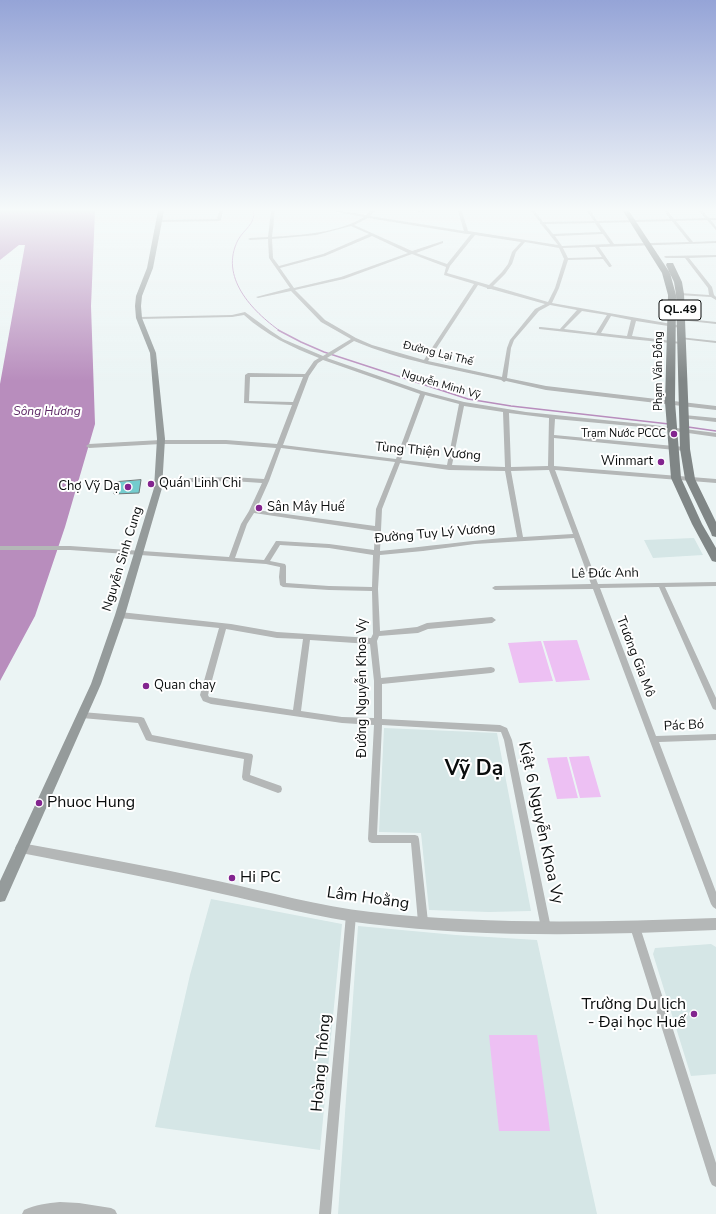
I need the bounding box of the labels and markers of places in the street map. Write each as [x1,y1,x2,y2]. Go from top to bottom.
place label: Trạm Nước PCCC [581,427,666,441]
marker: Trạm Nước PCCC [669,429,679,439]
place label: Winmart [601,454,653,470]
marker: Winmart [656,457,666,467]
place label: Quán Linh Chi [159,476,241,492]
place label: Chợ Vỹ Dạ [58,479,120,495]
marker: Quán Linh Chi [146,479,156,489]
marker: Chợ Vỹ Dạ [123,482,133,492]
place label: Sân Mây Huế [267,500,345,516]
marker: Sân Mây Huế [254,503,264,513]
place label: Quan chay [154,678,216,694]
marker: Quan chay [141,681,151,691]
place label: Phuoc Hung [47,793,135,813]
marker: Phuoc Hung [34,798,44,808]
place label: Hi PC [240,868,281,888]
marker: Hi PC [227,873,237,883]
place label: Trường Du lịch - Đại học Huế [582,995,686,1033]
marker: Trường Du lịch - Đại học Huế [689,1009,699,1019]

